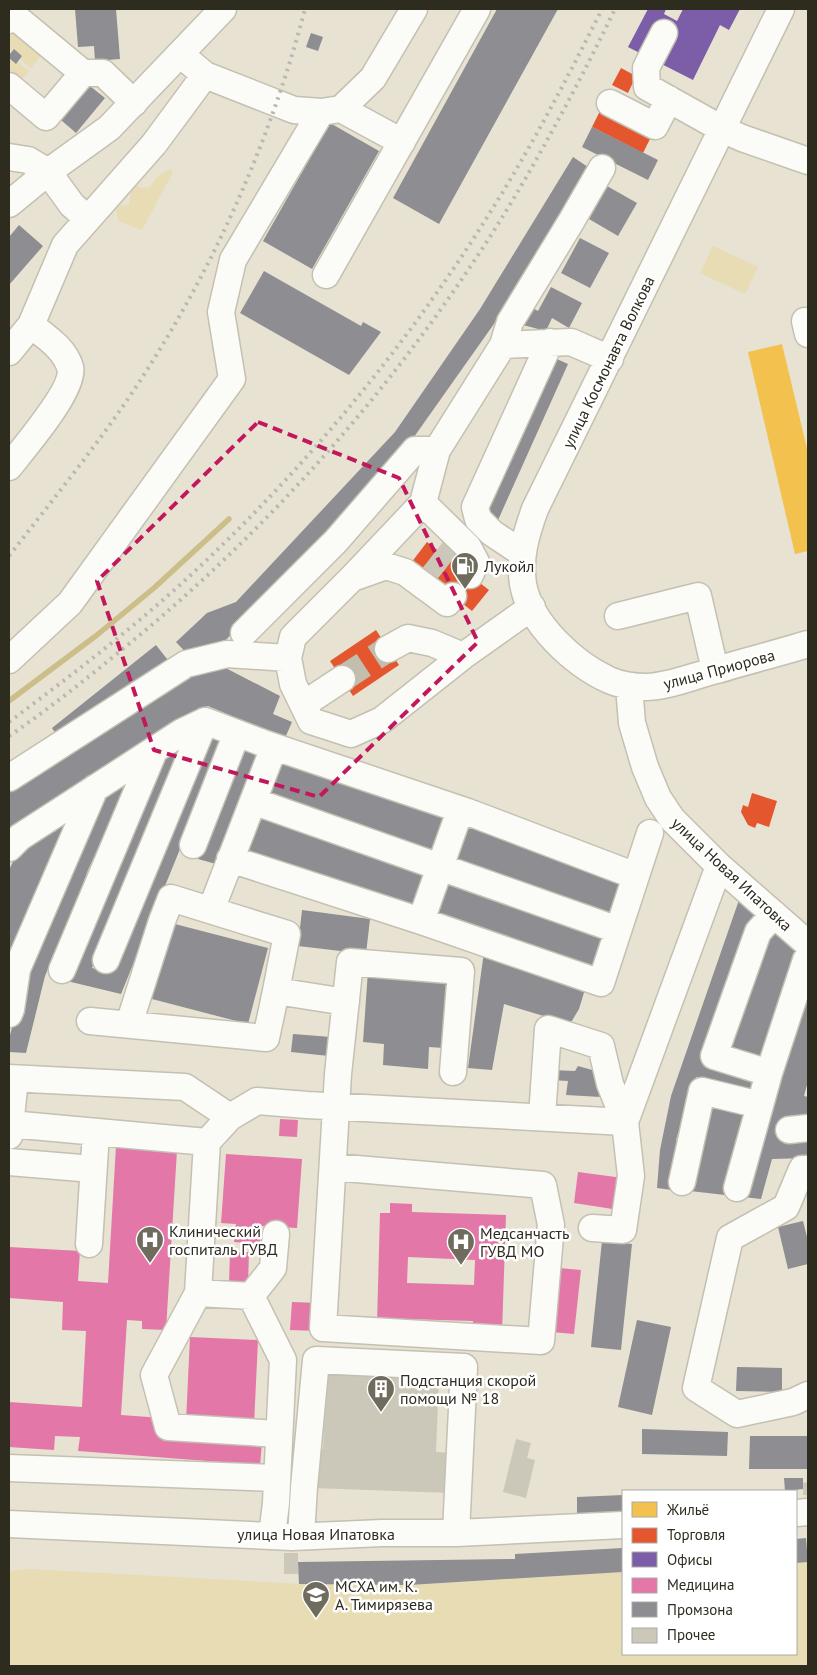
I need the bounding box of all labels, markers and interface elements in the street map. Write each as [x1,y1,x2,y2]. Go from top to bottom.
street label: улица Космонавта Волкова [558,273,658,451]
fuel station icon: Лукойл [450,551,480,590]
place label: Лукойл [483,556,534,576]
street label: улица Приорова [661,645,777,693]
street label: улица Новая Ипатовка [667,813,797,935]
place label: Клинический госпиталь ГУВД [169,1221,278,1259]
place label: Медсанчасть ГУВД МО [480,1223,569,1261]
hospital icon: Клинический госпиталь ГУВД [135,1225,165,1264]
hospital icon: Медсанчасть ГУВД МО [446,1227,476,1266]
place label: Подстанция скорой помощи № 18 [400,1370,536,1408]
building icon: Подстанция скорой помощи № 18 [366,1374,396,1413]
legend [622,1490,797,1655]
text: Жильё [666,1500,709,1519]
street label: улица Новая Ипатовка [237,1524,395,1544]
text: Торговля [667,1525,725,1544]
text: Офисы [667,1550,712,1569]
text: Медицина [667,1575,734,1594]
place label: МСХА им. К. А. Тимирязева [335,1576,433,1614]
school or university icon: МСХА им. К. А. Тимирязева [301,1580,331,1619]
text: Промзона [667,1600,733,1619]
text: Прочее [667,1625,715,1644]

